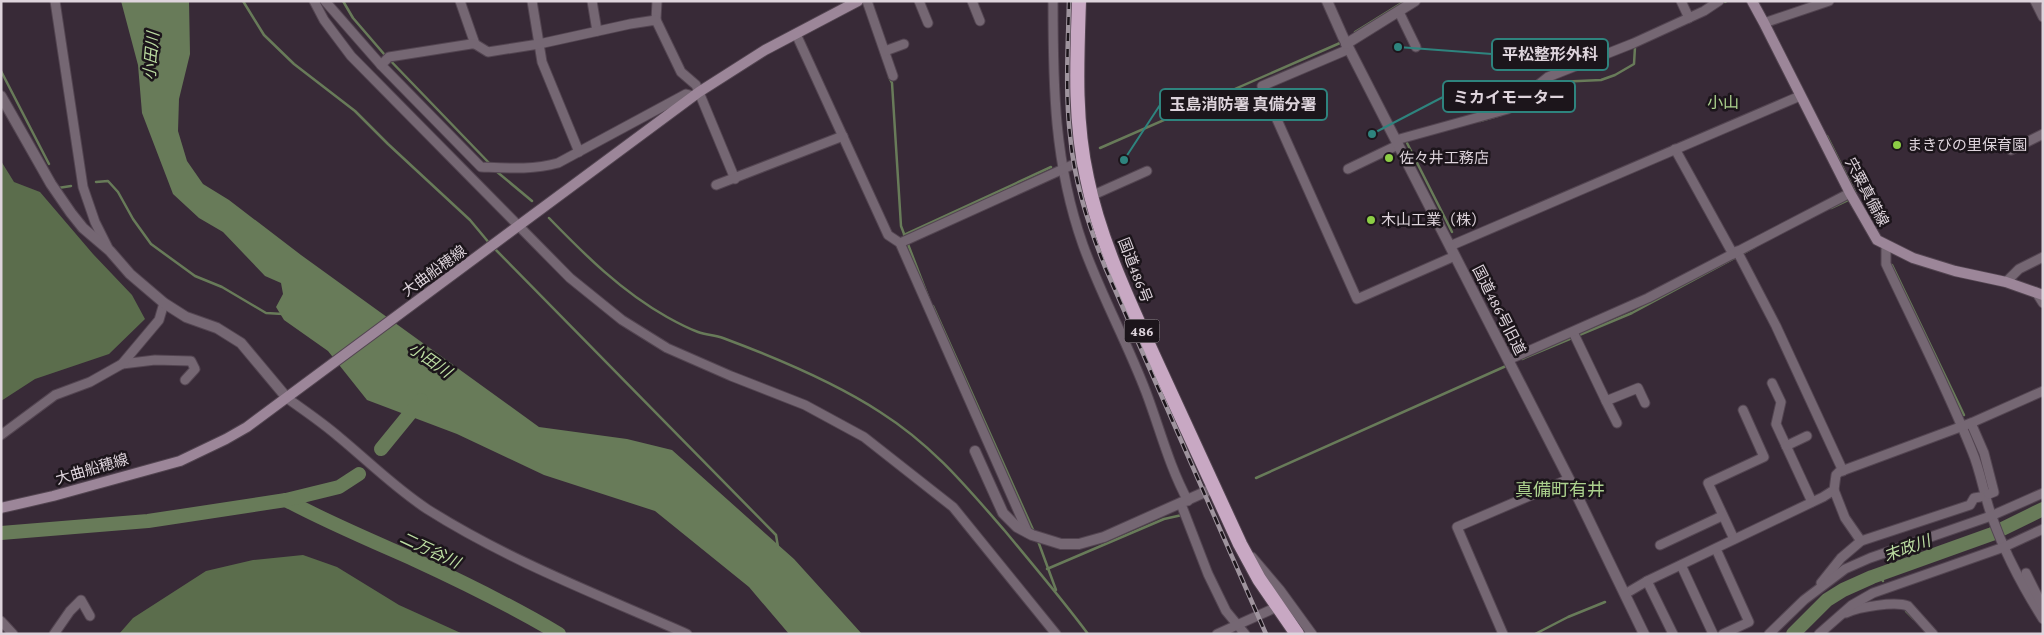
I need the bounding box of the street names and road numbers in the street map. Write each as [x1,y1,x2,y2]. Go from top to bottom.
street label: 宍粟真備線 [1842,155,1892,229]
street label: 国道486号 [1115,235,1155,305]
street label: 大曲船穂線 [399,242,469,300]
street label: 国道486号旧道 [1470,263,1528,357]
road number: 486 [1124,320,1160,342]
street label: 大曲船穂線 [54,451,130,487]

